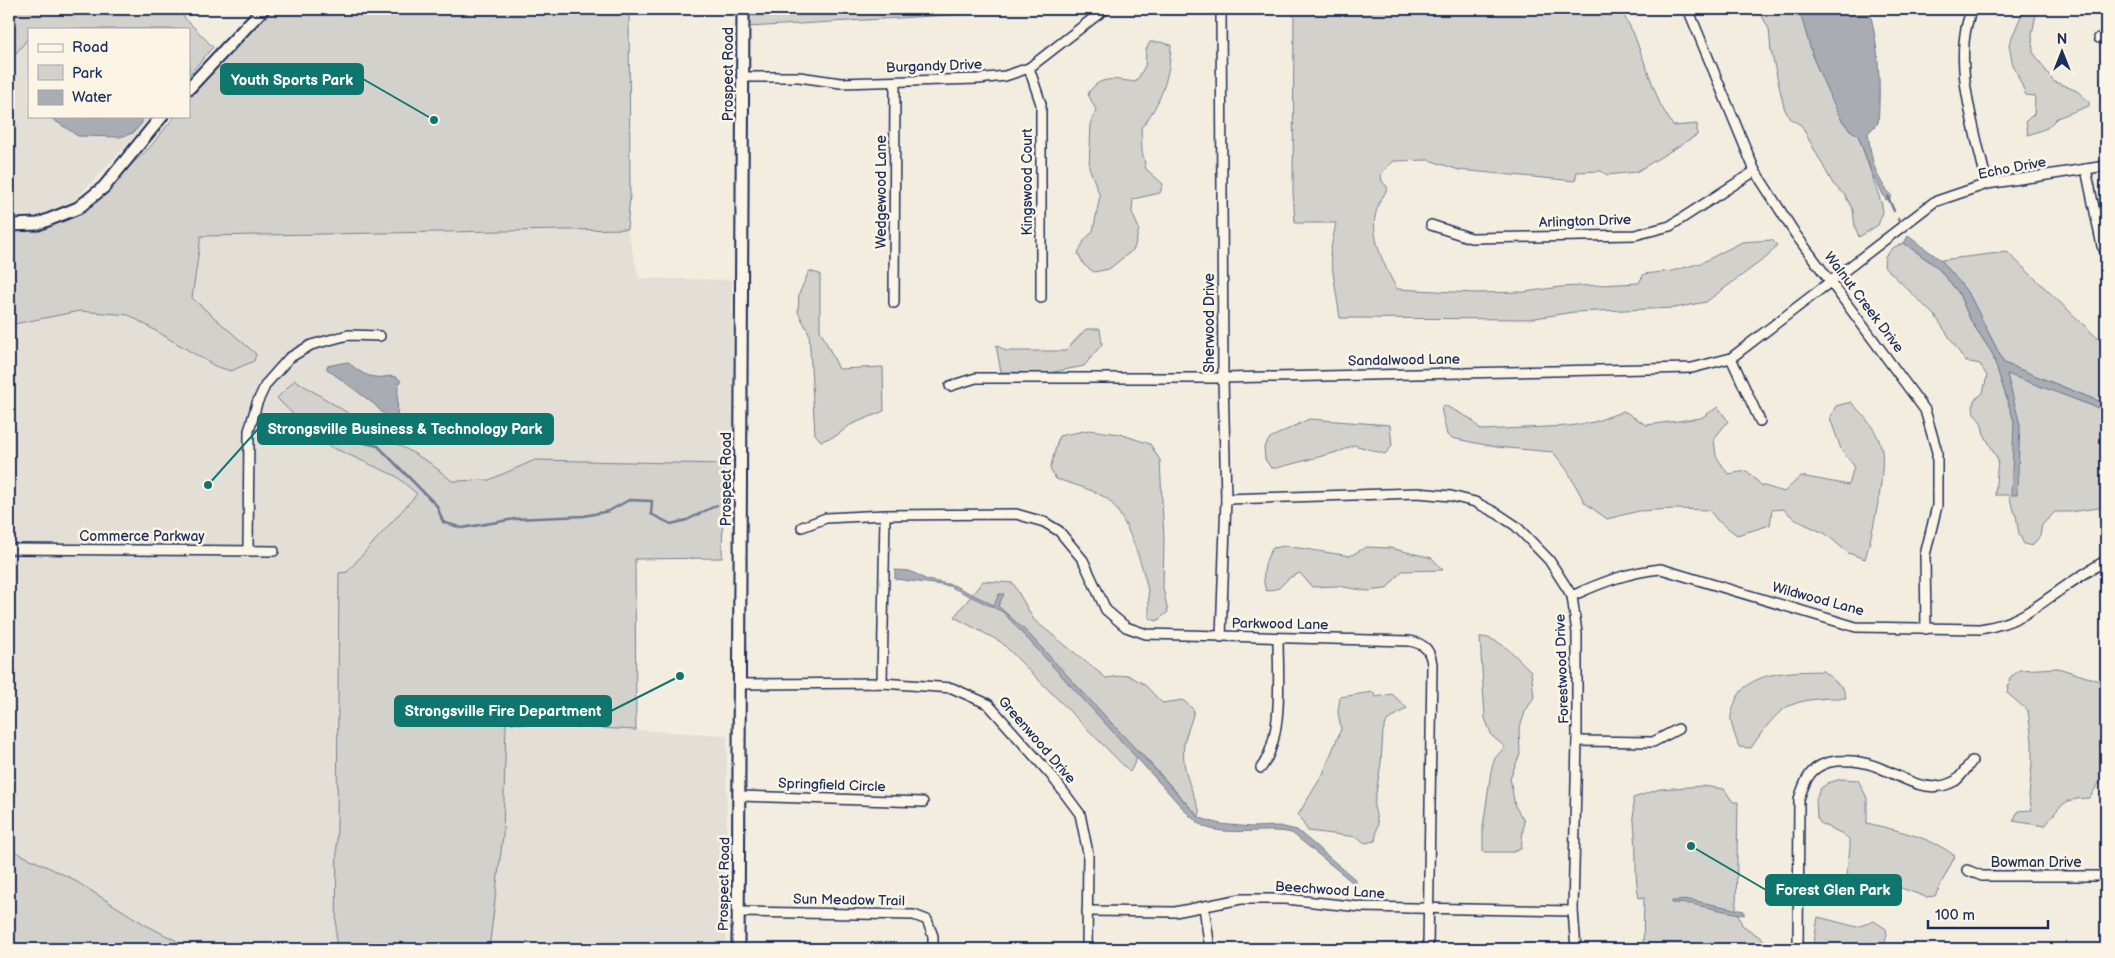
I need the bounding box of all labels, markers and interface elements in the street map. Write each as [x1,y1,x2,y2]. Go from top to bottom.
street label: Prospect Road [720,27,737,121]
legend [28,28,190,118]
north arrow [2038,28,2088,78]
text: N [2057,31,2067,48]
text: Road [72,38,108,57]
street label: Burgandy Drive [886,56,982,76]
text: Park [72,64,103,83]
callout: Youth Sports Park [221,64,363,94]
text: Youth Sports Park [231,71,353,90]
text: Water [72,88,112,107]
street label: Kingswood Court [1019,128,1036,236]
street label: Wedgewood Lane [873,135,890,249]
street label: Echo Drive [1976,153,2048,183]
street label: Arlington Drive [1539,211,1631,231]
street label: Walnut Creek Drive [1821,248,1907,356]
street label: Sherwood Drive [1201,273,1218,373]
street label: Sandalwood Lane [1348,351,1460,369]
callout: Strongsville Business & Technology Park [258,414,553,444]
text: Strongsville Business & Technology Park [268,420,542,439]
street label: Prospect Road [718,432,735,526]
street label: Commerce Parkway [79,528,205,545]
street label: Wildwood Lane [1770,579,1866,619]
street label: Forestwood Drive [1552,614,1572,724]
street label: Parkwood Lane [1231,615,1329,633]
street label: Greenwood Drive [995,693,1079,787]
callout: Strongsville Fire Department [395,696,611,726]
text: Strongsville Fire Department [405,702,601,721]
street label: Springfield Circle [778,775,886,795]
street label: Prospect Road [715,837,733,931]
street label: Bowman Drive [1991,854,2081,871]
callout: Forest Glen Park [1766,875,1901,905]
street label: Beechwood Lane [1275,878,1385,902]
text: Forest Glen Park [1776,881,1891,900]
street label: Sun Meadow Trail [793,891,905,909]
scale bar [1928,898,2048,930]
text: 100 m [1935,906,1975,925]

